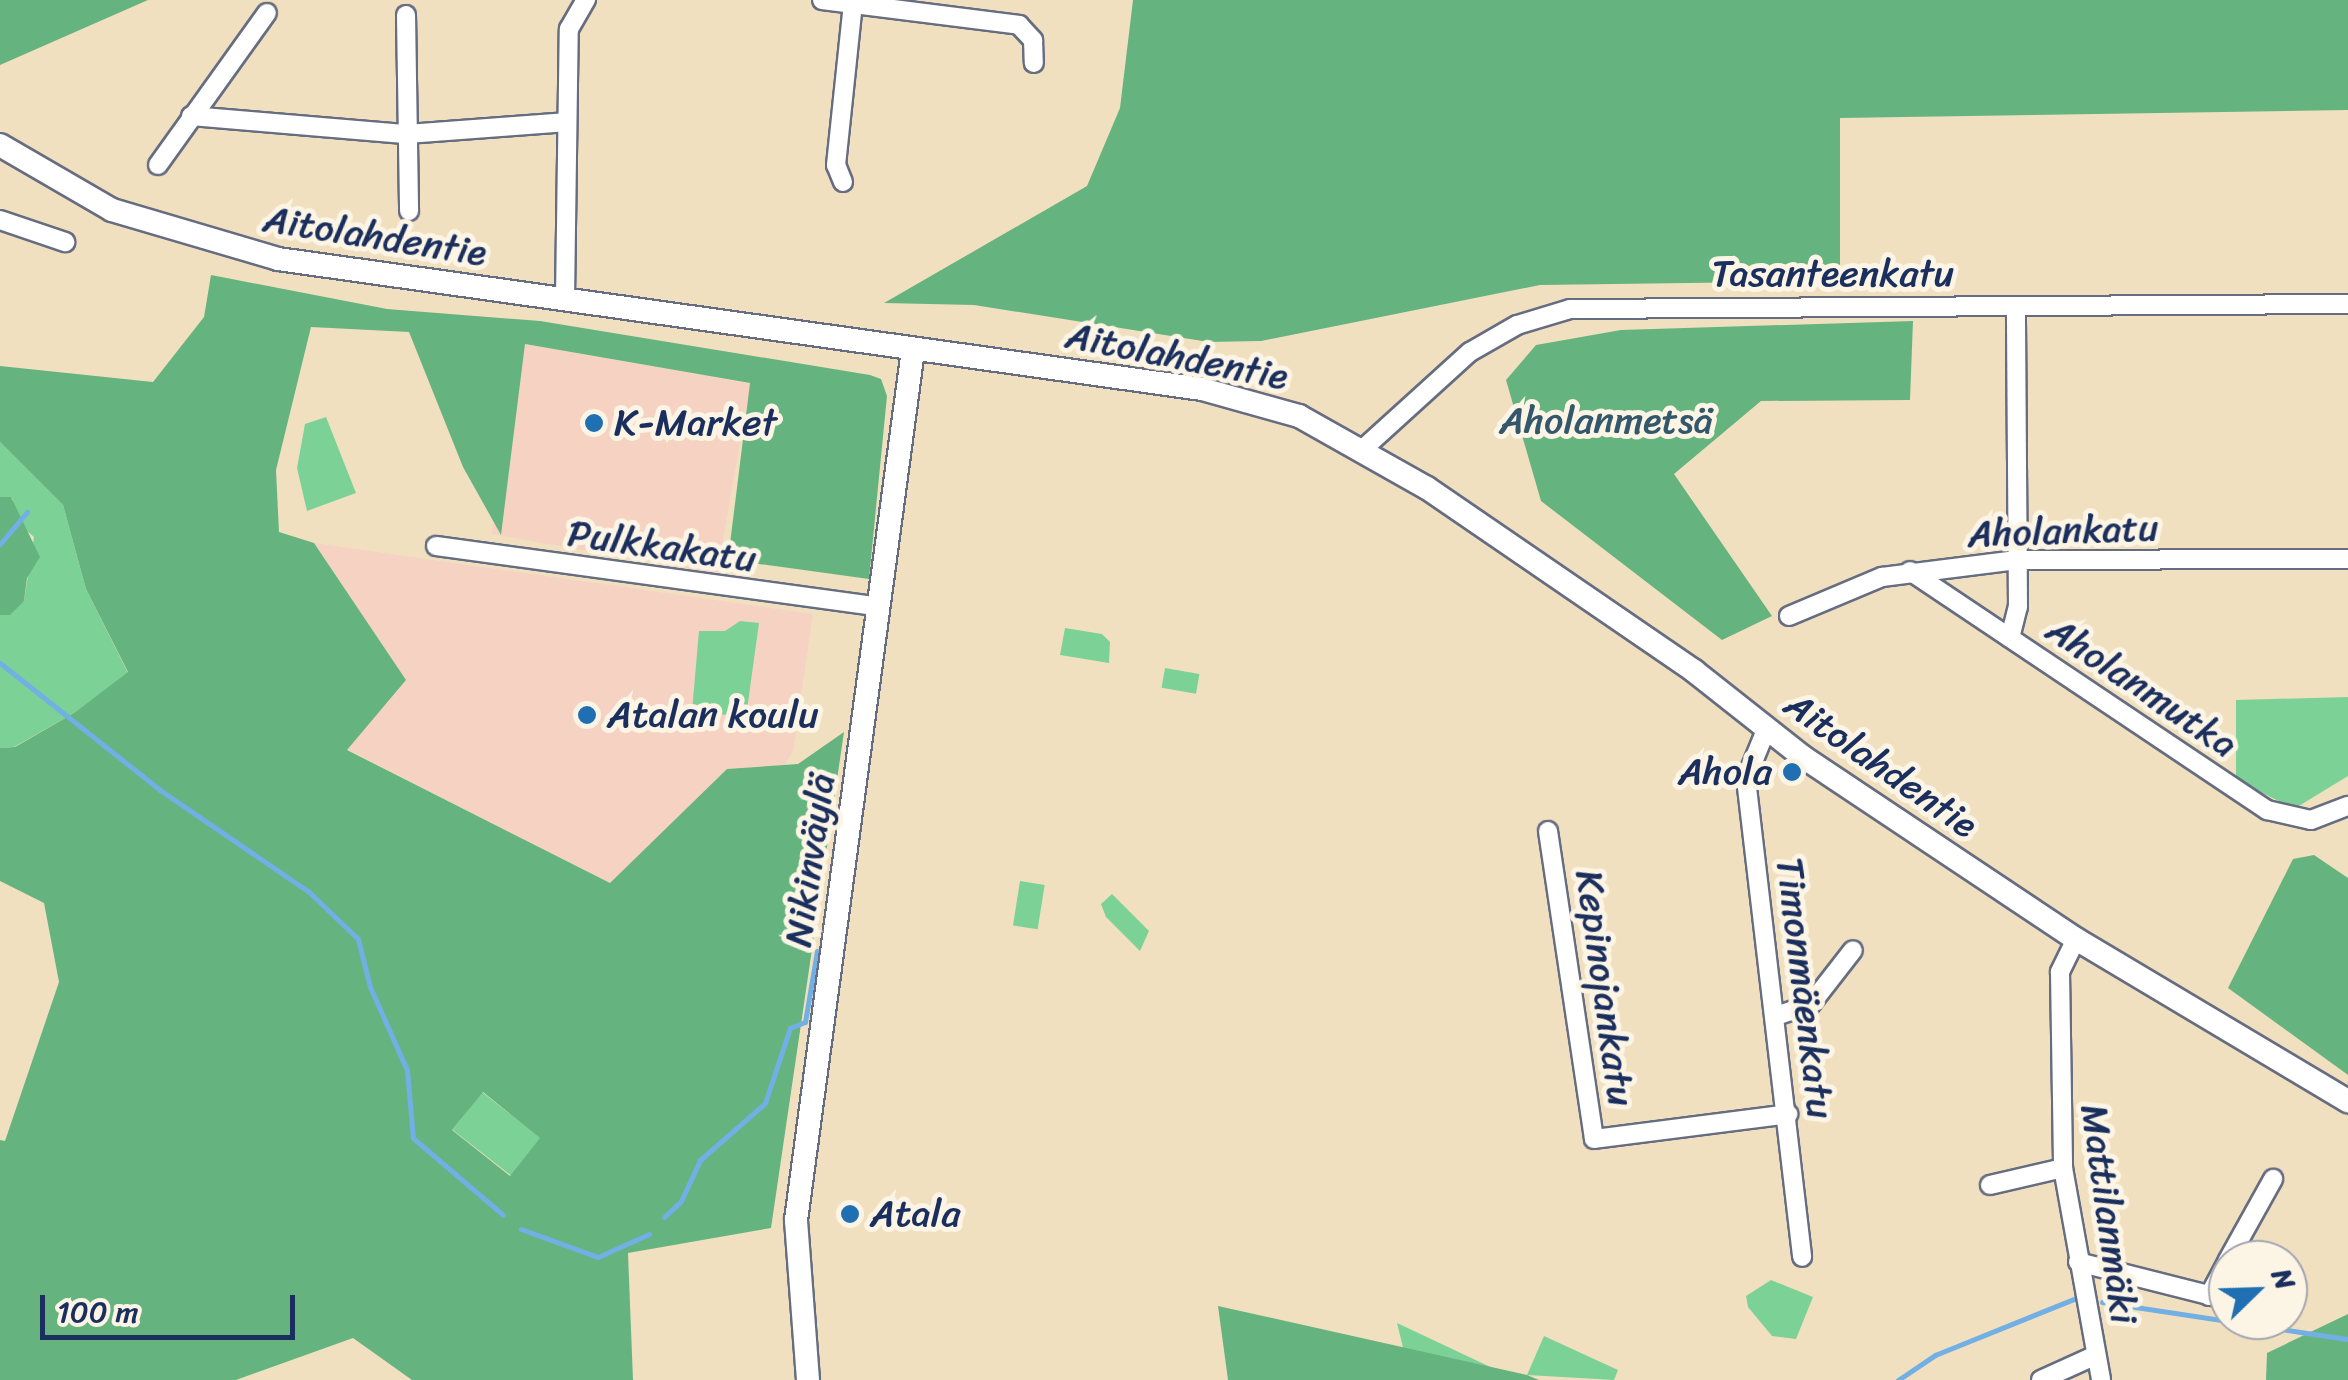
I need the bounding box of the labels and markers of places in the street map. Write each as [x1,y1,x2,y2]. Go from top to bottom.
place label: K-Market [614,400,777,446]
marker: K-Market [583,412,605,434]
place label: Atalan koulu [607,692,819,738]
marker: Atalan koulu [576,704,598,726]
place label: Ahola [1678,749,1772,795]
marker: Ahola [1781,761,1803,783]
place label: Atala [870,1191,961,1237]
marker: Atala [839,1203,861,1225]

